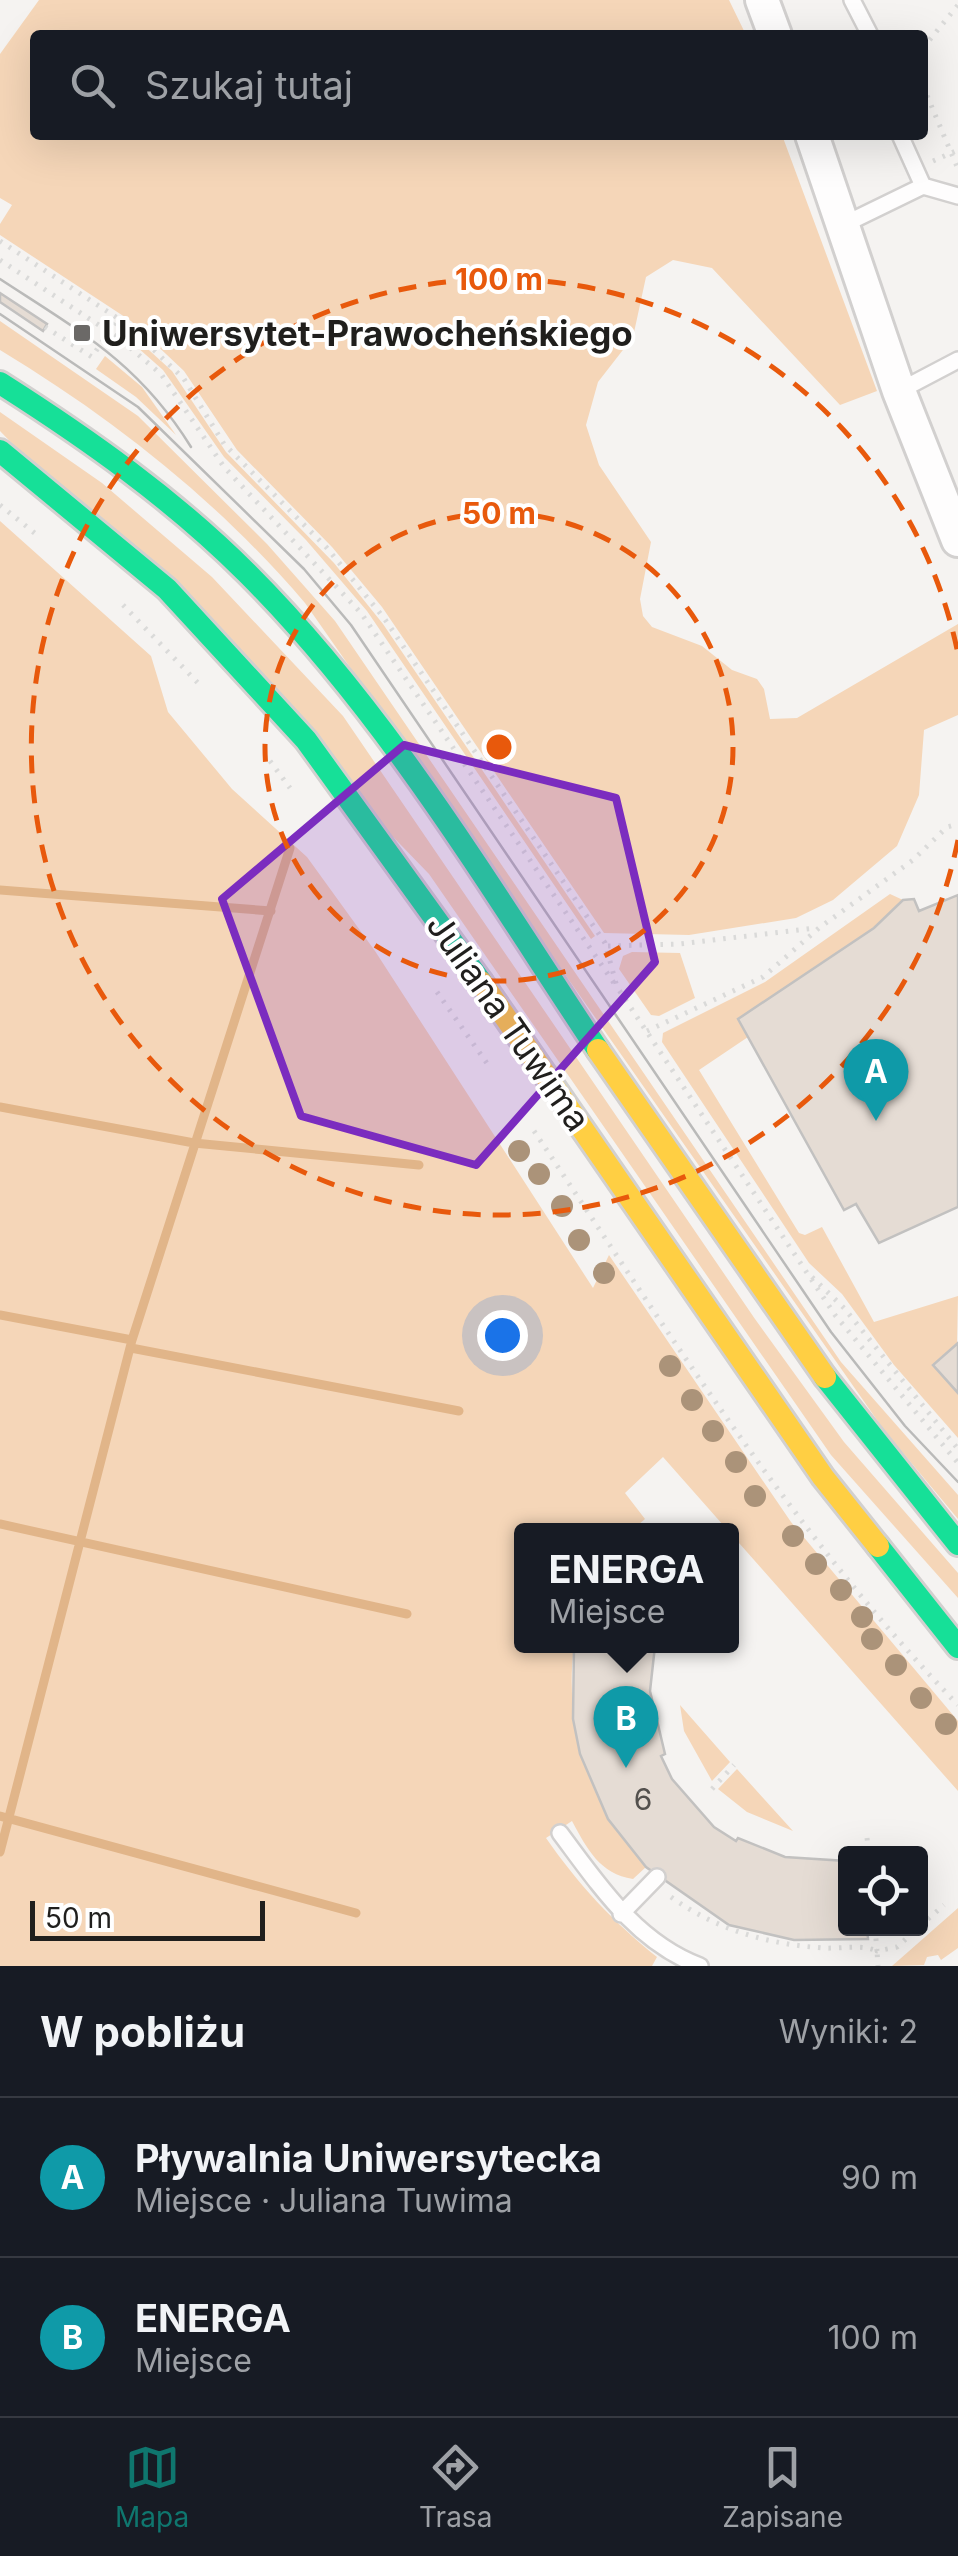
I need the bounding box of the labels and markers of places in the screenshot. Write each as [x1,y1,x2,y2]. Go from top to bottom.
place label: Uniwersytet-Prawocheńskiego [102,312,633,354]
marker: Uniwersytet-Prawocheńskiego [71,322,93,344]
centre of rings [481,729,517,765]
pin: A [844,1038,908,1121]
pin: B [594,1686,658,1768]

